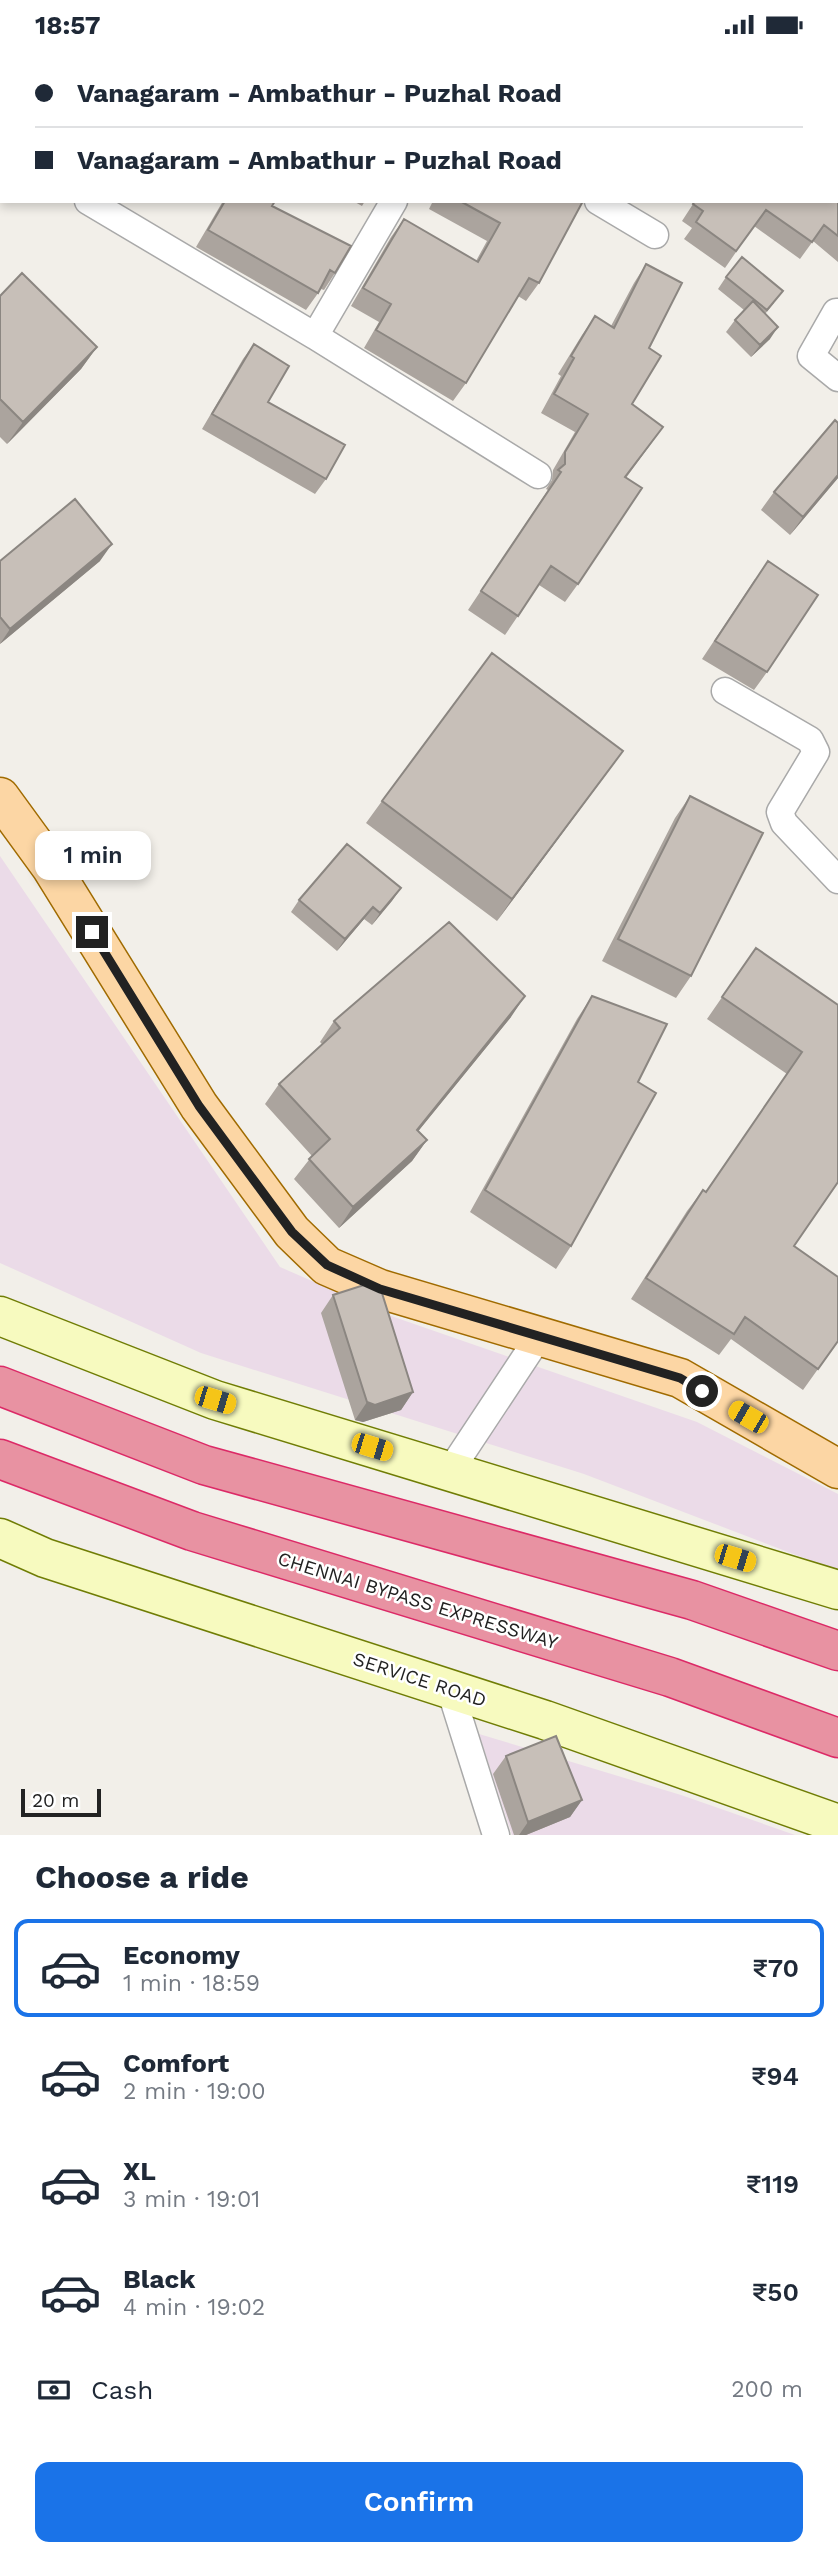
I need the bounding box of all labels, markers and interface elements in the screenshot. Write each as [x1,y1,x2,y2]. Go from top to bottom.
text: 18:57 [35,10,101,40]
text: Vanagaram - Ambathur - Puzhal Road [77,78,562,108]
text: Vanagaram - Ambathur - Puzhal Road [77,145,562,175]
callout: 1 min [34,831,150,879]
text: 1 min [63,842,123,869]
route end [76,916,108,948]
route start [686,1375,718,1407]
car [192,1384,239,1416]
car [725,1397,772,1437]
car [349,1431,396,1463]
car [712,1542,759,1574]
street label: CHENNAI BYPASS EXPRESSWAY [275,1547,561,1654]
street label: SERVICE ROAD [350,1647,489,1712]
scale bar [21,1786,102,1818]
text: 20 m [32,1789,79,1812]
text: Choose a ride [35,1858,249,1896]
icon: car [39,1937,102,2000]
text: Economy [123,1940,240,1970]
text: ₹70 [753,1953,799,1983]
text: 1 min · 18:59 [123,1970,260,1997]
icon: car [39,2045,102,2108]
text: Comfort [123,2048,229,2078]
text: ₹94 [751,2061,799,2091]
text: 2 min · 19:00 [123,2078,266,2105]
icon: car [39,2153,102,2216]
text: XL [123,2156,156,2186]
text: ₹119 [746,2169,799,2199]
text: 3 min · 19:01 [123,2186,260,2213]
icon: car [39,2261,102,2324]
text: Black [123,2264,195,2294]
text: ₹50 [752,2277,799,2307]
text: 4 min · 19:02 [123,2294,265,2321]
icon: cash [35,2371,73,2409]
text: Cash [91,2375,153,2405]
text: 200 m [731,2376,803,2403]
button: Confirm [35,2462,803,2542]

